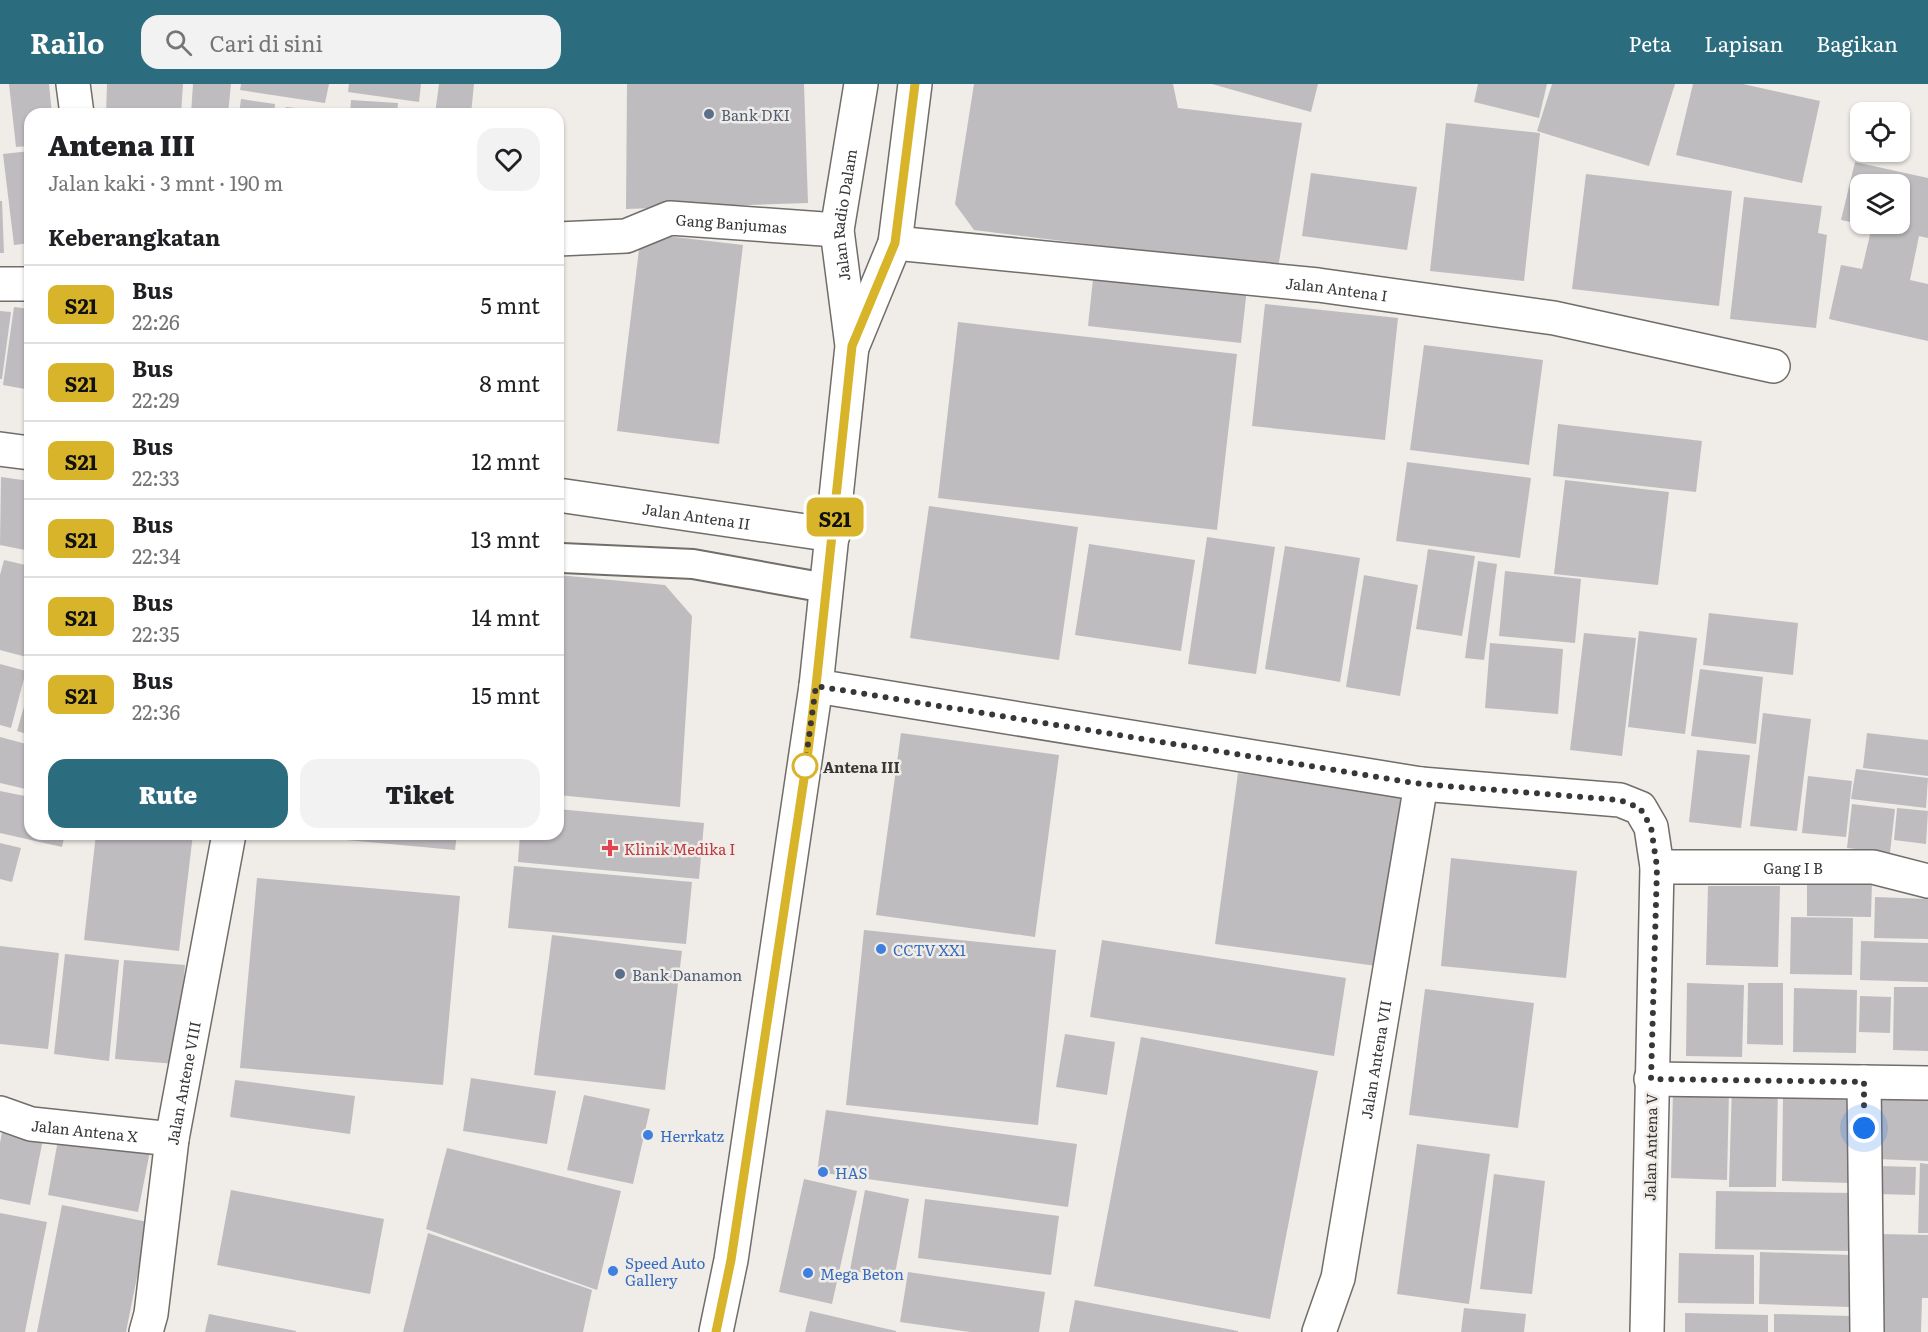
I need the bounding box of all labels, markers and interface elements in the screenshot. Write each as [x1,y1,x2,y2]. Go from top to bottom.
search box [141,15,561,69]
text: Railo [30,21,105,63]
icon: search [162,26,195,59]
text: Cari di sini [210,26,323,59]
text: Peta [1629,27,1671,58]
text: Lapisan [1704,27,1783,58]
text: Bagikan [1816,27,1898,58]
map controls [1850,102,1910,234]
button: locate [1850,102,1910,162]
place label: Bank DKI [721,103,790,126]
marker: Bank DKI [702,107,716,121]
text: Antena III [48,123,195,165]
button: heart [477,128,540,191]
street label: Jalan Radio Dalam [825,147,862,282]
text: Jalan kaki · 3 mnt · 190 m [48,167,283,197]
button: layers [1850,174,1910,234]
street label: Gang Banjumas [675,207,788,238]
text: Keberangkatan [48,220,220,253]
street label: Jalan Antena I [1285,270,1389,306]
text: Bus [132,273,173,306]
text: 5 mnt [481,288,540,321]
text: S21 [65,289,97,320]
text: 22:26 [132,306,180,336]
text: Bus [132,351,173,384]
text: 8 mnt [480,366,540,399]
text: S21 [65,367,97,398]
text: 22:29 [132,384,179,414]
text: Bus [132,429,173,462]
text: 12 mnt [472,444,540,477]
text: S21 [65,445,97,476]
text: 22:33 [132,462,180,492]
street label: Jalan Antena II [641,496,752,534]
line badge: S21 [800,498,870,536]
text: S21 [819,502,851,533]
text: Bus [132,507,173,540]
text: 13 mnt [471,522,540,555]
text: S21 [65,523,97,554]
text: 22:34 [132,540,181,570]
text: Bus [132,585,173,618]
text: 14 mnt [471,600,540,633]
text: S21 [65,601,97,632]
text: 22:35 [132,618,180,648]
text: Bus [132,663,173,696]
text: 15 mnt [472,678,540,711]
text: S21 [65,679,97,710]
text: 22:36 [132,696,180,726]
marker: Antena III [792,753,818,779]
place label: Antena III [823,755,900,778]
button: Rute [48,759,288,828]
button: Tiket [300,759,540,828]
place label: Klinik Medika I [624,837,735,860]
marker: Klinik Medika I [601,839,619,857]
street label: Gang I B [1763,856,1823,879]
place label: CCTV XX1 [893,938,966,961]
marker: CCTV XX1 [874,942,888,956]
place label: Bank Danamon [632,963,742,986]
marker: Bank Danamon [613,967,627,981]
street label: Jalan Antena VII [1353,998,1396,1120]
street label: Jalan Antene VIII [160,1019,205,1146]
street label: Jalan Antena V [1638,1093,1662,1201]
street label: Jalan Antena X [30,1113,140,1147]
your location [1849,1113,1879,1143]
place label: Herrkatz [660,1124,724,1147]
marker: Herrkatz [641,1128,655,1142]
place label: HAS [835,1161,868,1184]
marker: HAS [816,1165,830,1179]
place label: Speed Auto Gallery [625,1251,705,1291]
place label: Mega Beton [820,1262,904,1285]
marker: Speed Auto Gallery [606,1264,620,1278]
marker: Mega Beton [801,1266,815,1280]

